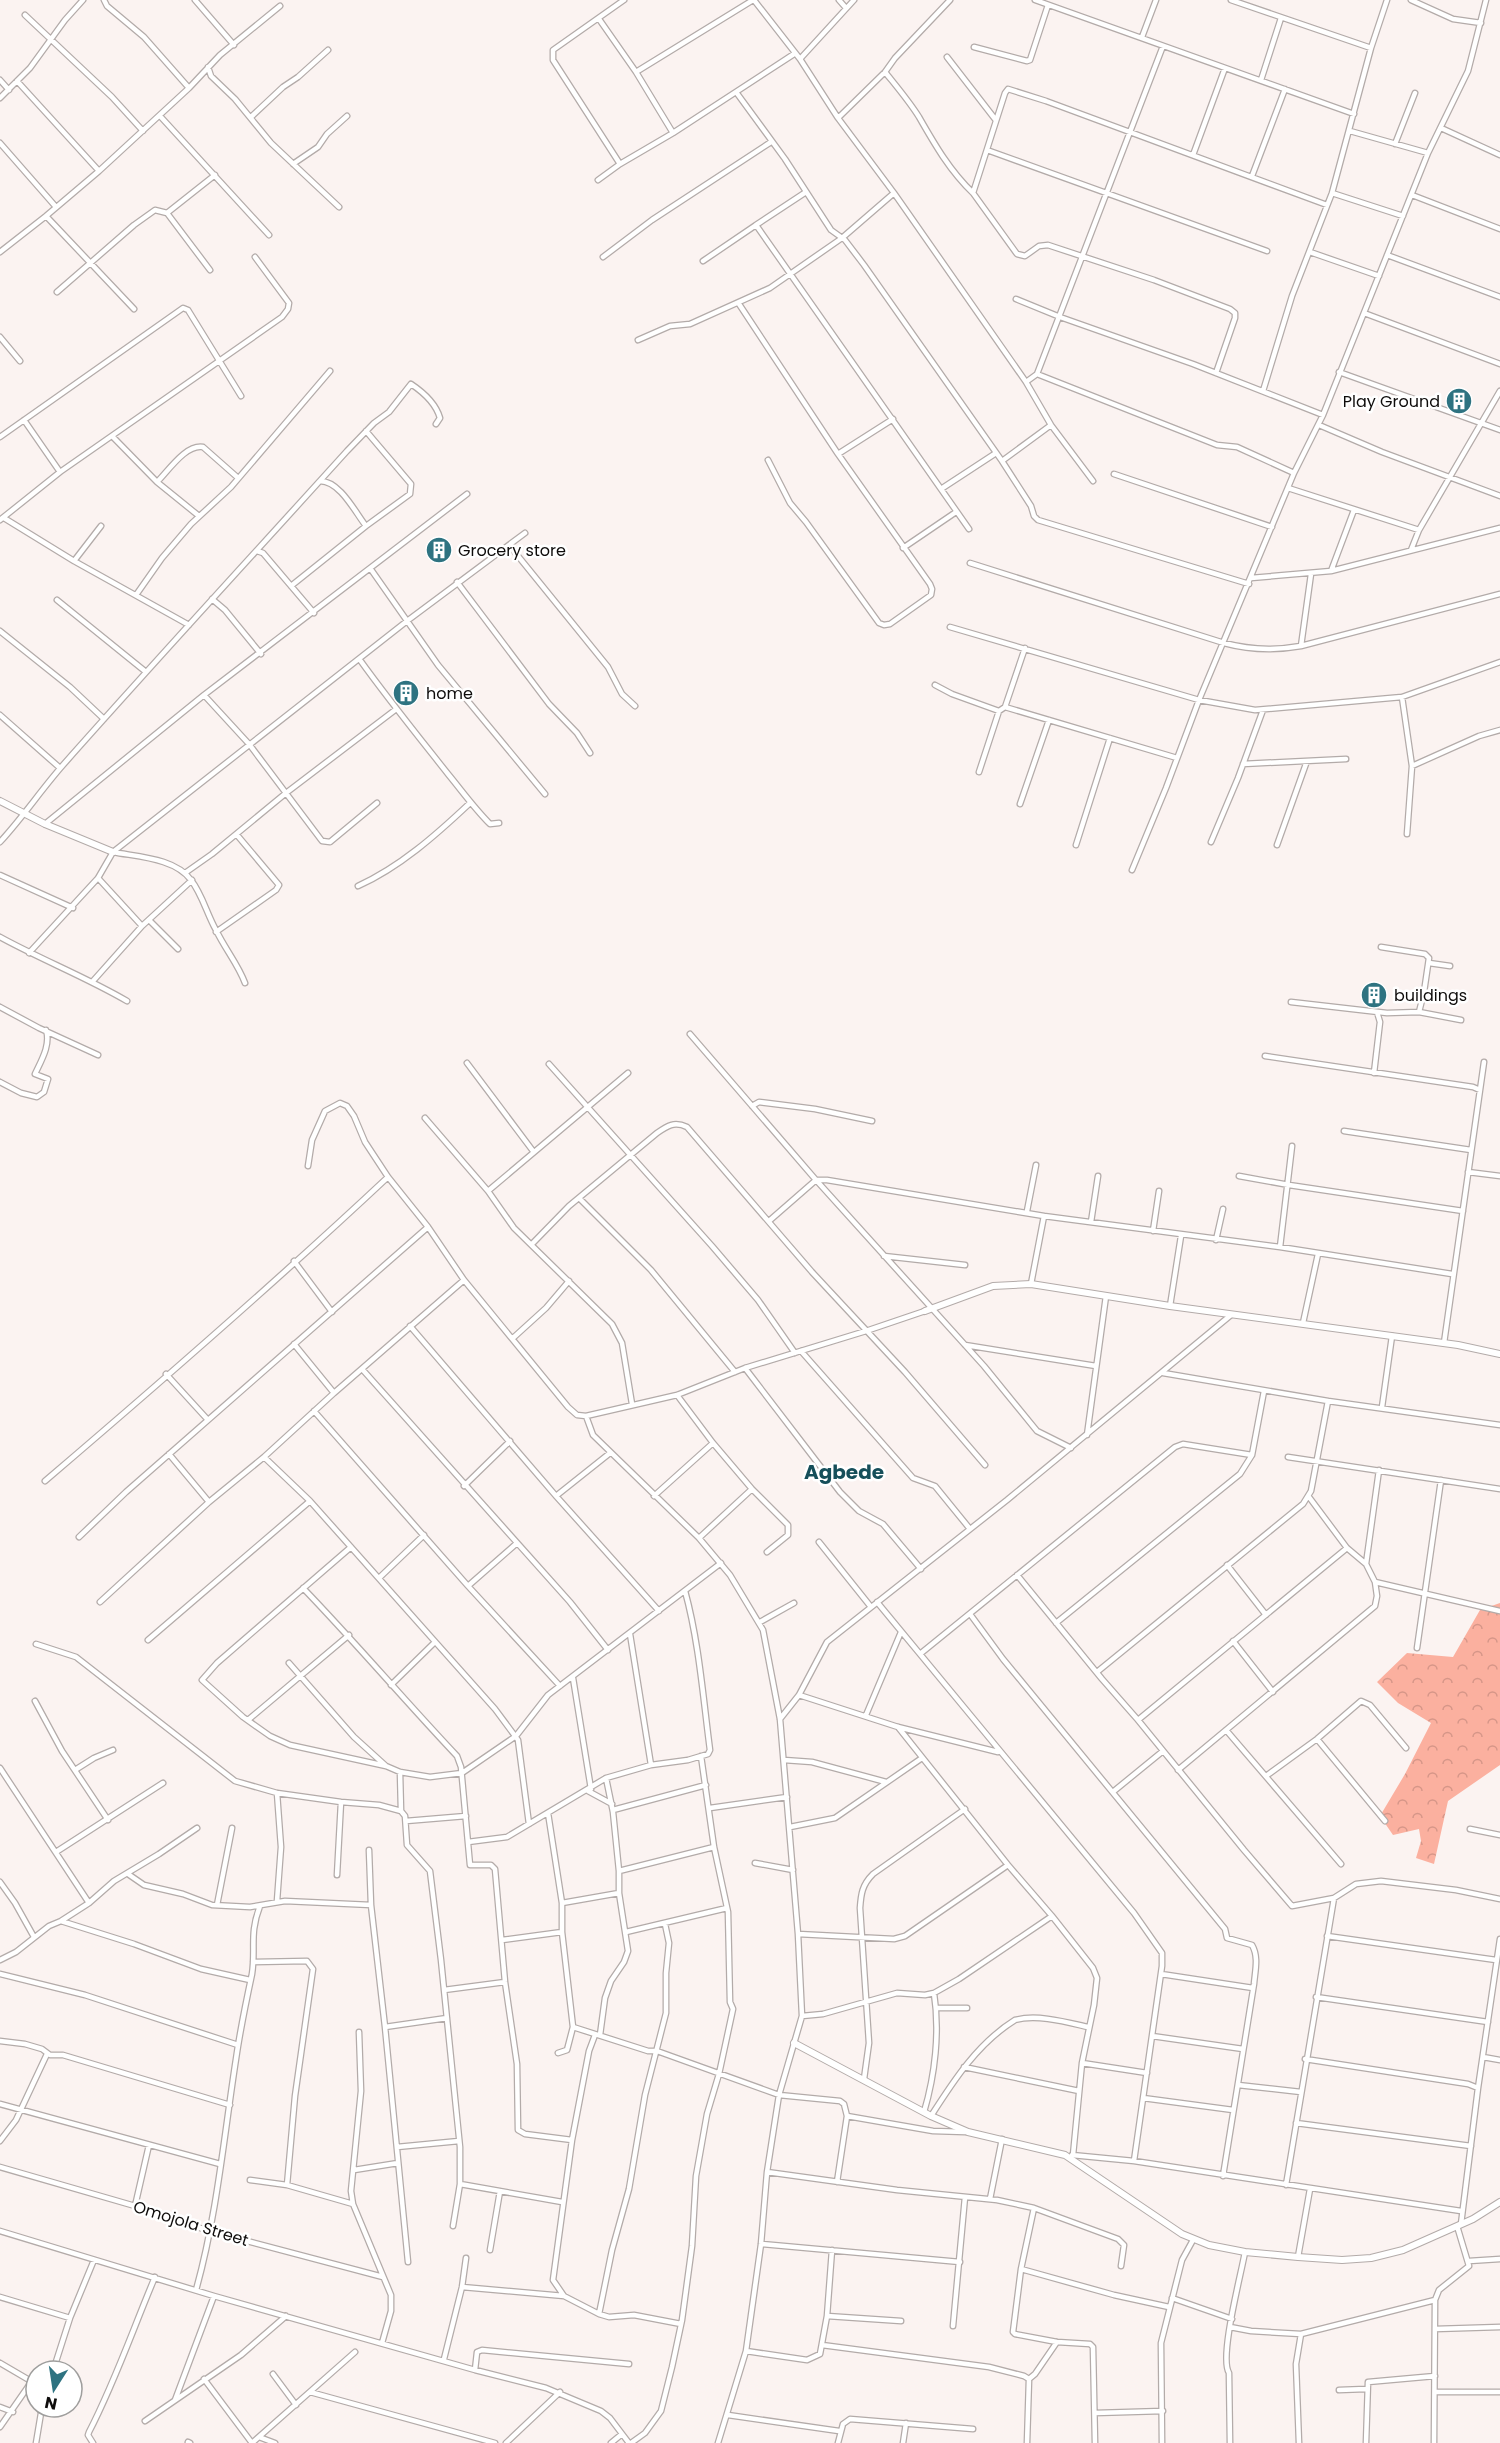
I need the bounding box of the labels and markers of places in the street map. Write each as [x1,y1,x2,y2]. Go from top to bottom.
building icon: Play Ground [1444,386,1474,416]
place label: Play Ground [1343,390,1440,413]
building icon: Grocery store [424,535,454,565]
place label: Grocery store [458,539,566,562]
building icon: home [391,678,421,708]
place label: home [426,682,473,705]
building icon: buildings [1359,980,1389,1010]
place label: buildings [1394,984,1467,1007]

